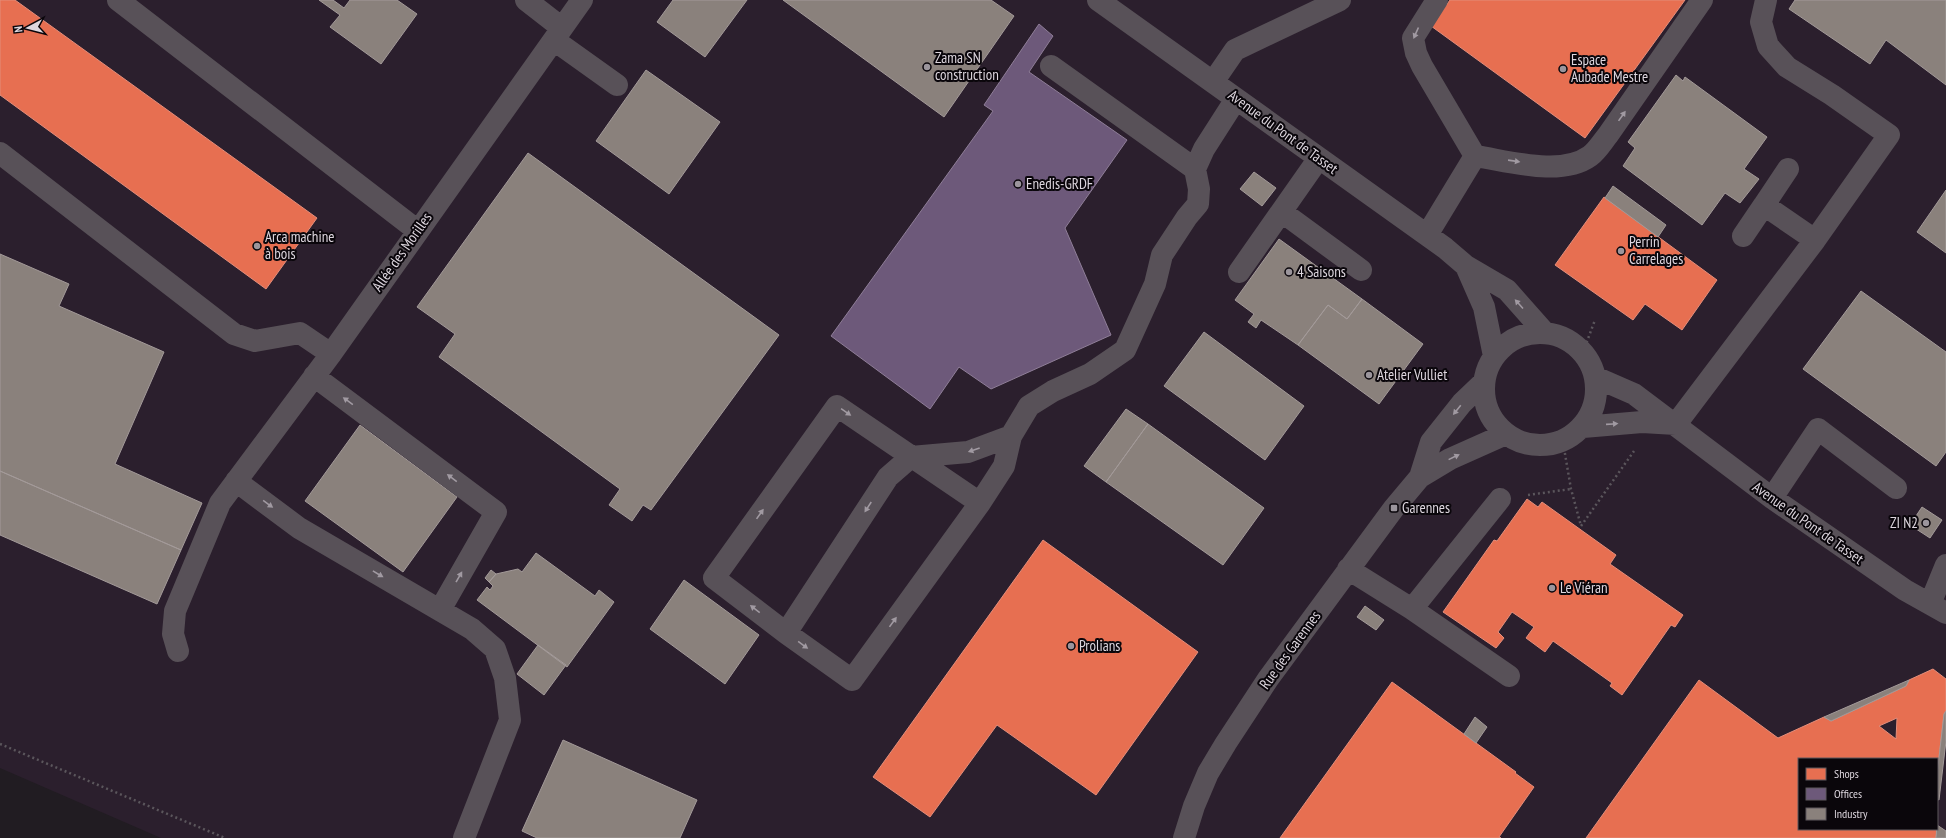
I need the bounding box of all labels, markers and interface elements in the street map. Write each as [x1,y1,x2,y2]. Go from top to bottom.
north arrow [8,8,48,48]
text: N [11,25,25,33]
one-way arrow [1413,27,1419,39]
place label: Zama SN construction [935,48,999,84]
place label: Espace Aubade Mestre [1571,50,1648,86]
marker: Zama SN construction [922,62,932,72]
marker: Espace Aubade Mestre [1558,64,1568,74]
street label: Avenue du Pont de Tasset [1225,85,1342,178]
one-way arrow [1618,111,1626,121]
one-way arrow [1508,158,1520,164]
place label: Enedis-GRDF [1026,174,1093,193]
marker: Enedis-GRDF [1013,179,1023,189]
street label: Allée des Morilles [367,209,436,295]
place label: Arca machine à bois [265,227,334,263]
place label: Perrin Carrelages [1629,232,1683,268]
marker: Arca machine à bois [252,241,262,251]
marker: Perrin Carrelages [1616,246,1626,256]
place label: 4 Saisons [1297,262,1346,281]
marker: 4 Saisons [1284,267,1294,277]
one-way arrow [1515,299,1524,309]
place label: Atelier Vulliet [1377,365,1447,384]
marker: Atelier Vulliet [1364,370,1374,380]
one-way arrow [342,397,353,405]
one-way arrow [1453,405,1461,415]
one-way arrow [841,408,852,416]
one-way arrow [1606,421,1618,428]
one-way arrow [968,447,980,453]
one-way arrow [1448,454,1460,460]
one-way arrow [447,474,458,482]
street label: Avenue du Pont de Tasset [1749,477,1868,568]
place label: Garennes [1402,498,1450,517]
one-way arrow [262,500,273,508]
one-way arrow [864,502,872,512]
marker: Garennes [1389,503,1399,513]
one-way arrow [756,508,764,519]
place label: ZI N2 [1890,513,1918,532]
marker: ZI N2 [1921,518,1931,528]
one-way arrow [372,570,384,577]
one-way arrow [456,571,463,582]
place label: Le Viéran [1560,578,1608,597]
marker: Le Viéran [1547,583,1557,593]
one-way arrow [749,605,760,613]
street label: Rue des Garennes [1255,607,1324,693]
one-way arrow [889,617,897,628]
place label: Prolians [1079,636,1120,655]
one-way arrow [798,641,809,649]
marker: Prolians [1066,641,1076,651]
legend [1798,758,1938,830]
text: Shops [1834,766,1859,781]
text: Offices [1834,786,1862,801]
text: Industry [1834,806,1868,821]

